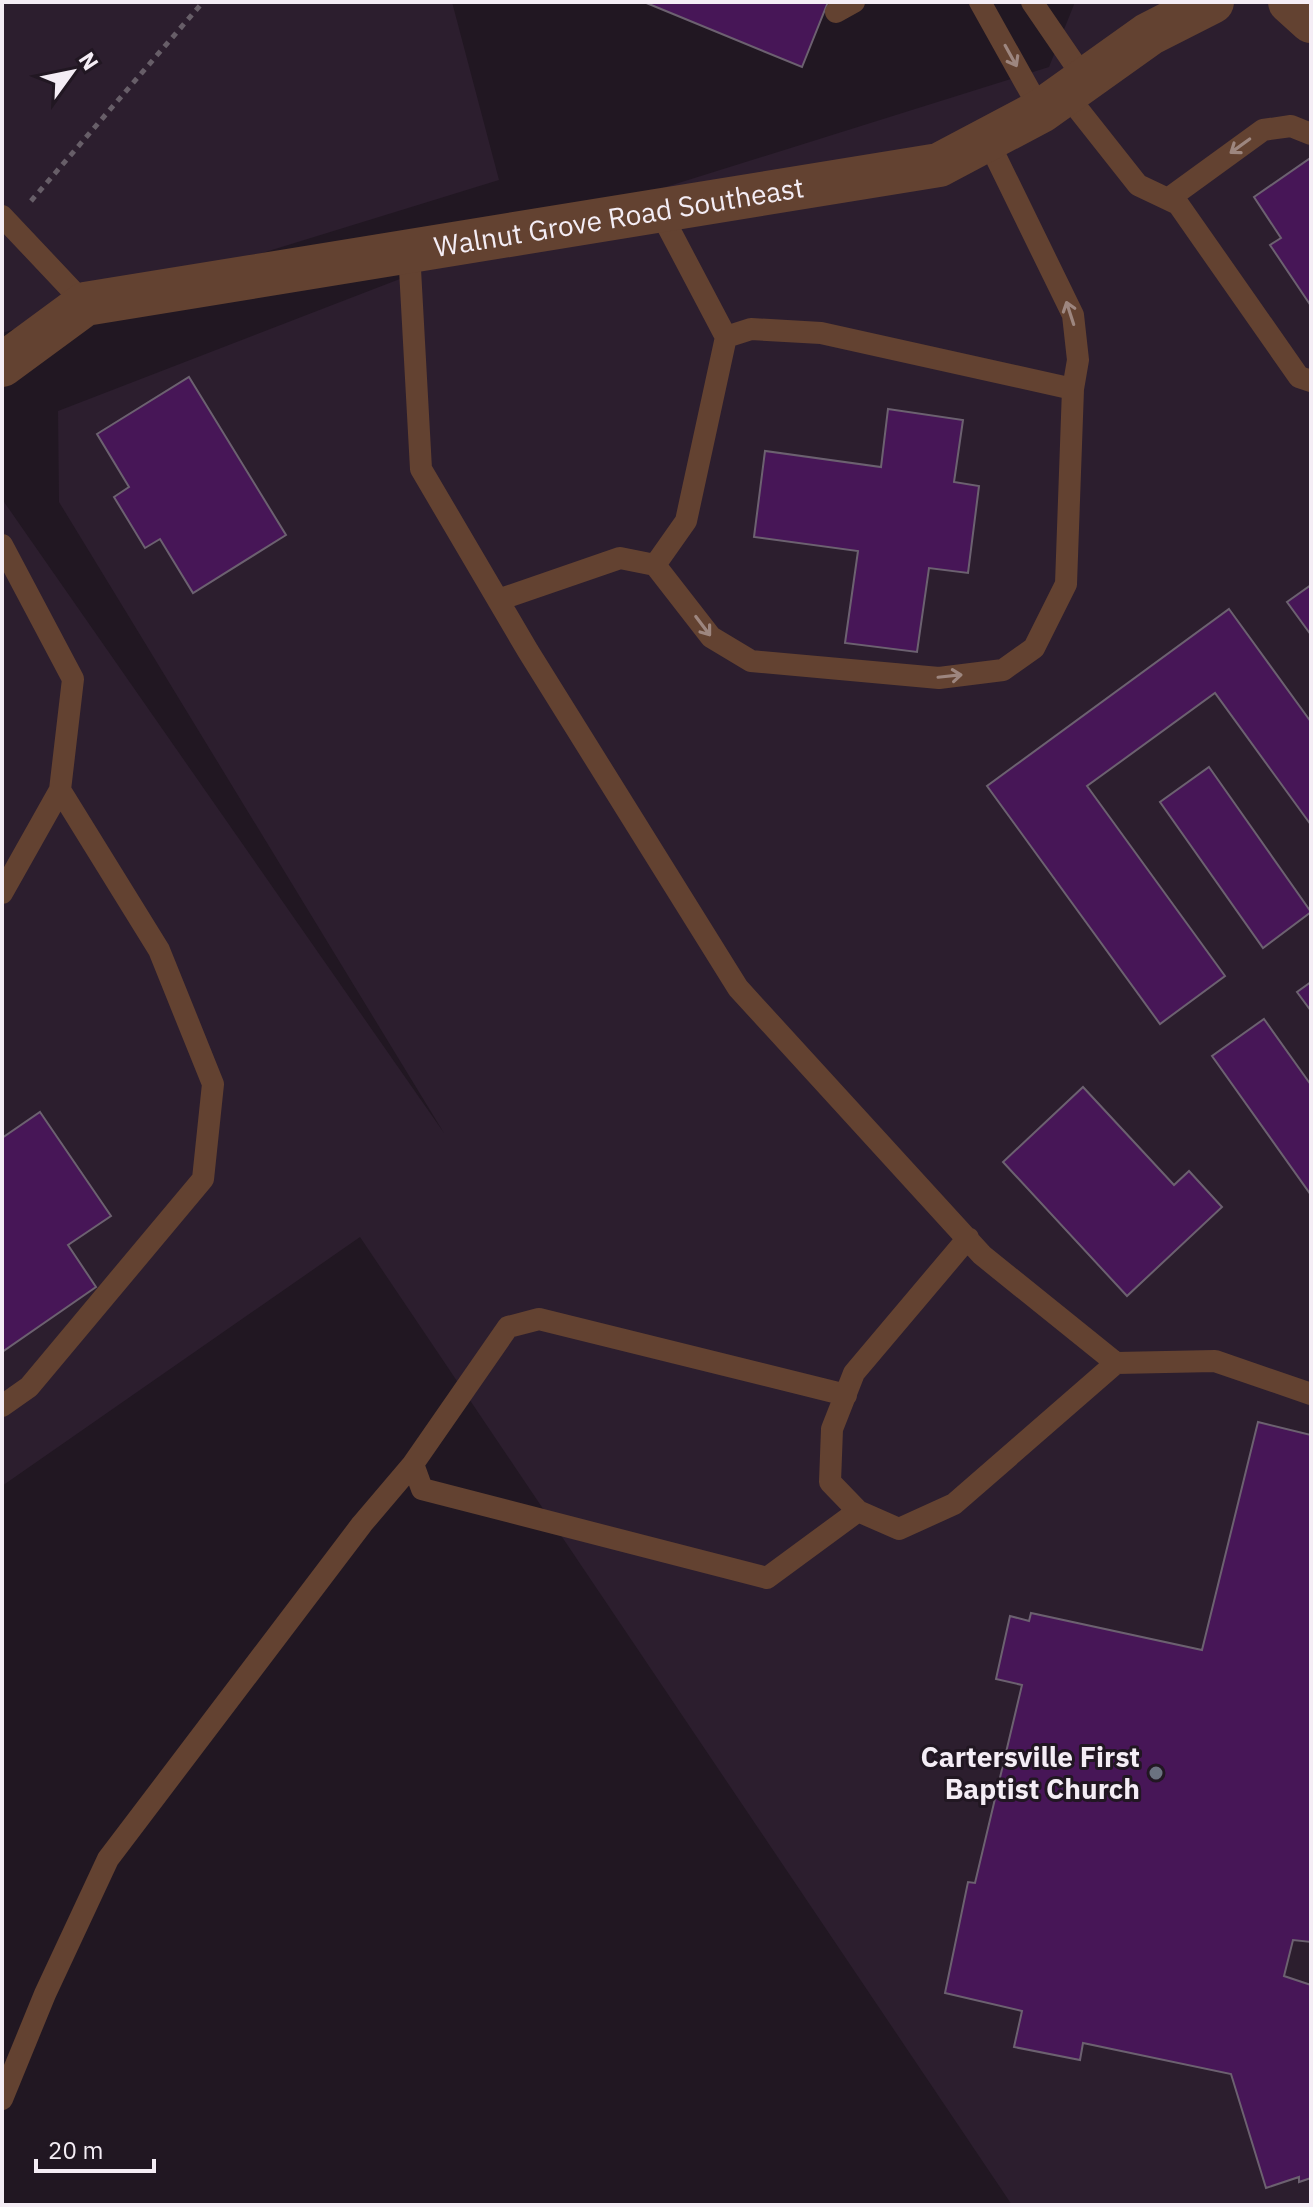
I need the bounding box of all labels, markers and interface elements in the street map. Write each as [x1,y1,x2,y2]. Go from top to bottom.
north arrow [32,32,112,112]
one-way arrow [1003,44,1019,67]
text: N [73,46,106,75]
one-way arrow [1230,138,1252,154]
street label: Walnut Grove Road Southeast [431,168,807,265]
one-way arrow [1062,301,1076,326]
one-way arrow [694,615,711,636]
one-way arrow [936,669,963,684]
place label: Cartersville First Baptist Church [921,1738,1140,1807]
marker: Cartersville First Baptist Church [1147,1764,1165,1782]
scale bar [36,2123,154,2173]
text: 20 m [48,2134,103,2166]

